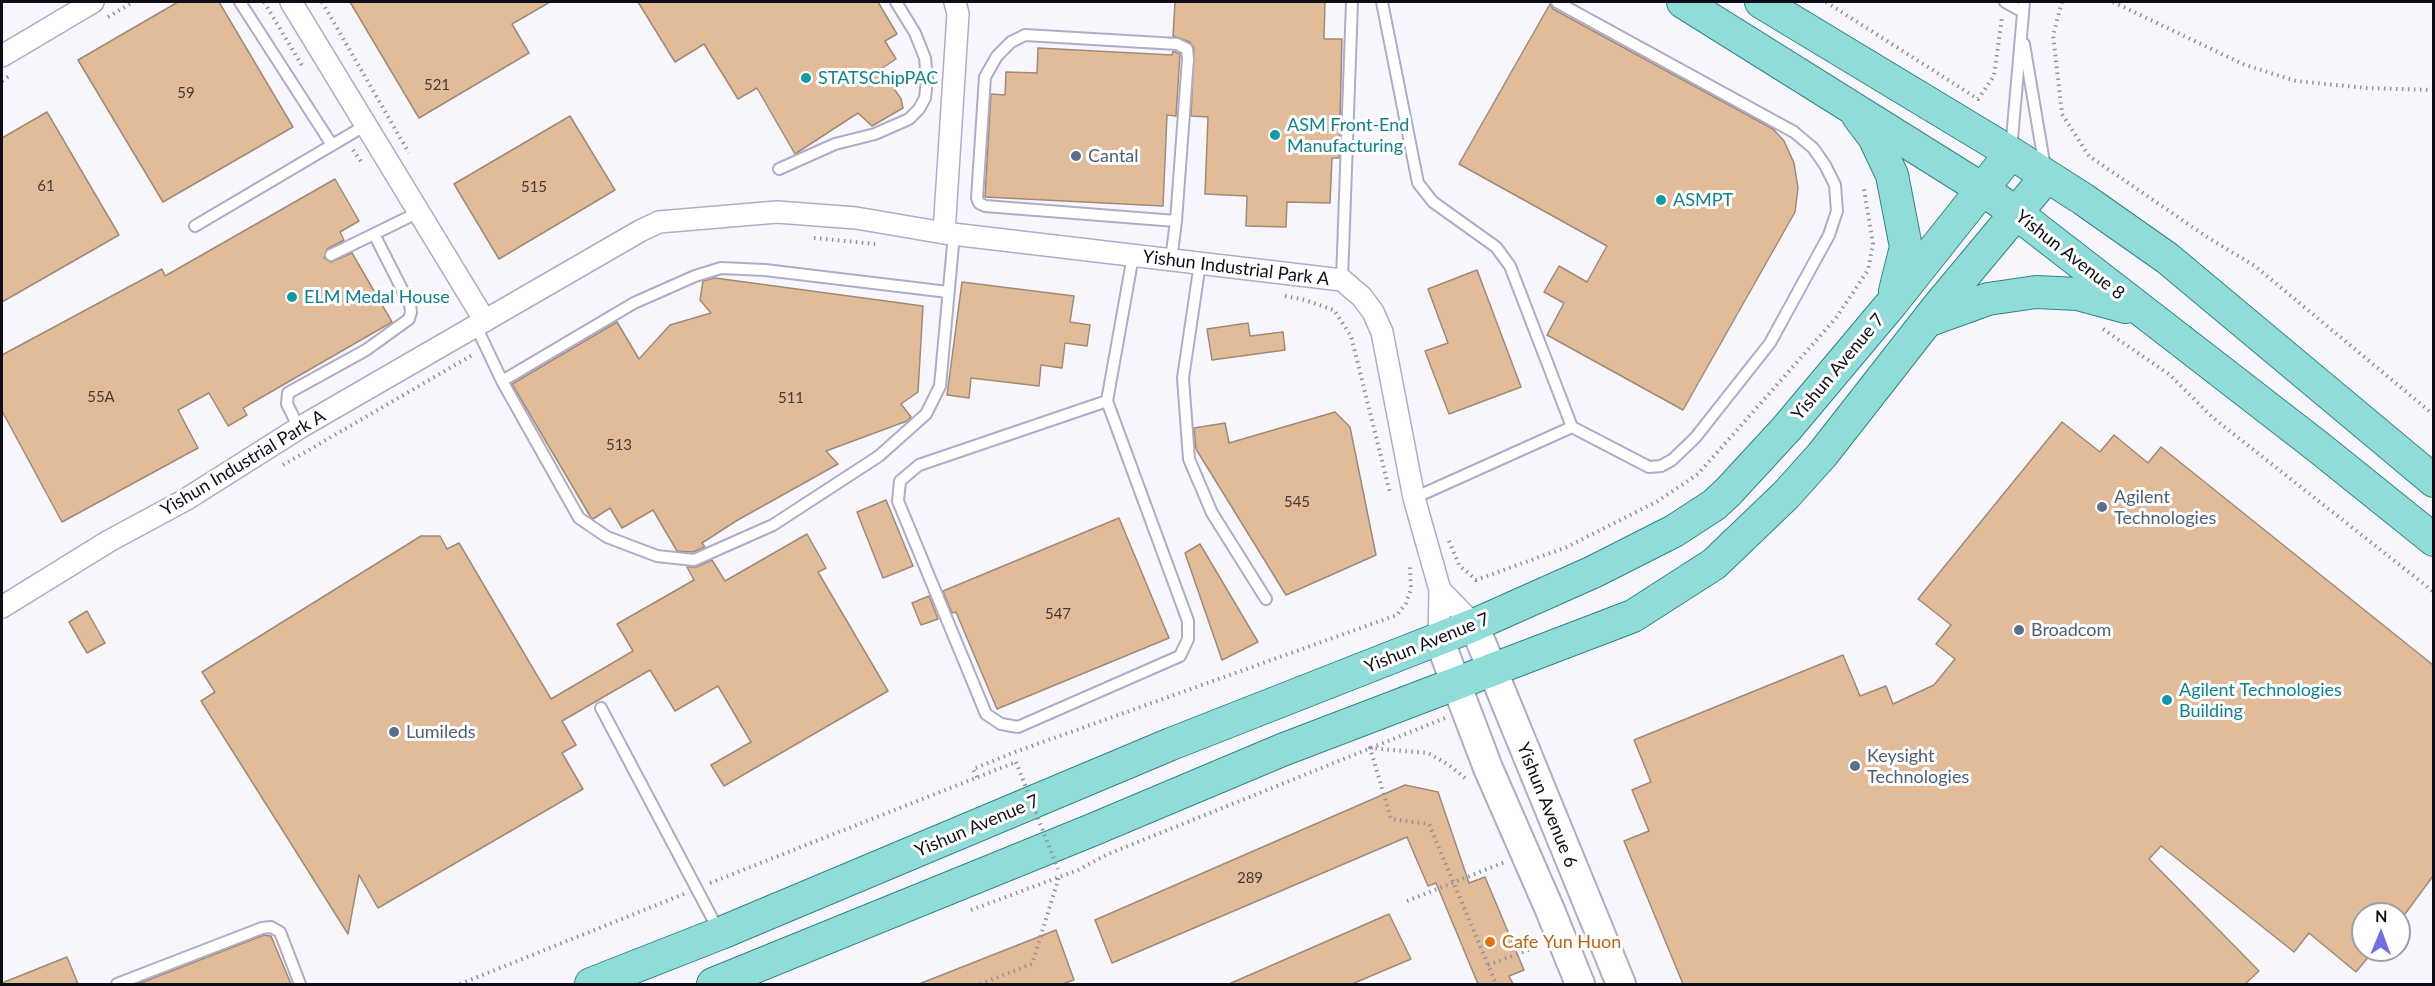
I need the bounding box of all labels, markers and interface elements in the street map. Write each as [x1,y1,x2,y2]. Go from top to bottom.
place label: STATSChipPAC [818,67,938,89]
marker: STATSChipPAC [799,71,813,85]
house number: 521 [424,76,450,94]
house number: 59 [177,84,195,102]
place label: ASM Front-End Manufacturing [1287,114,1409,156]
marker: ASM Front-End Manufacturing [1268,128,1282,142]
place label: Cantal [1088,145,1139,167]
marker: Cantal [1069,149,1083,163]
house number: 61 [37,177,55,195]
house number: 515 [521,178,547,196]
place label: ASMPT [1673,189,1733,211]
marker: ASMPT [1654,193,1668,207]
street label: Yishun Avenue 8 [2011,206,2129,304]
street label: Yishun Industrial Park A [1141,246,1331,290]
place label: ELM Medal House [304,286,450,308]
marker: ELM Medal House [285,290,299,304]
street label: Yishun Avenue 7 [1787,309,1889,425]
house number: 55A [87,388,115,406]
house number: 511 [778,389,804,407]
street label: Yishun Industrial Park A [157,405,329,521]
house number: 513 [606,436,632,454]
place label: Agilent Technologies [2114,486,2216,528]
house number: 545 [1284,493,1310,511]
marker: Agilent Technologies [2095,500,2109,514]
house number: 547 [1045,605,1071,623]
street label: Yishun Avenue 7 [1361,608,1493,678]
place label: Broadcom [2031,619,2111,641]
marker: Broadcom [2012,623,2026,637]
place label: Agilent Technologies Building [2179,679,2342,722]
marker: Agilent Technologies Building [2160,693,2174,707]
place label: Lumileds [406,721,476,743]
marker: Lumileds [387,725,401,739]
street label: Yishun Avenue 6 [1512,739,1582,871]
place label: Keysight Technologies [1867,745,1969,788]
marker: Keysight Technologies [1848,759,1862,773]
street label: Yishun Avenue 7 [912,790,1042,862]
house number: 289 [1237,869,1263,887]
north arrow [2351,902,2411,962]
text: N [2375,906,2388,925]
place label: Cafe Yun Huon [1502,931,1621,953]
marker: Cafe Yun Huon [1483,935,1497,949]

